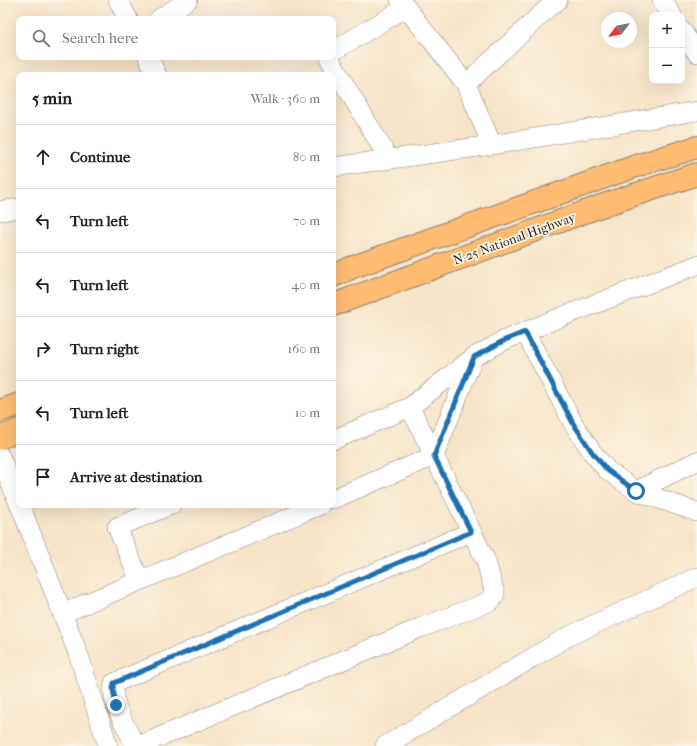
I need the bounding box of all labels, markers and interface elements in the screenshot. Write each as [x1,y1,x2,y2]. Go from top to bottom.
north arrow [601,12,637,48]
map controls [649,12,685,84]
button: + [649,12,685,48]
search box [16,16,336,60]
icon: search [30,27,52,49]
text: Search here [62,29,138,47]
button: − [649,48,685,84]
text: 5 min [32,88,72,108]
text: Walk · 360 m [250,91,320,106]
icon: ahead [32,146,54,168]
text: Continue [70,148,130,166]
text: 80 m [293,149,320,164]
street label: N-25 National Highway [451,209,578,268]
icon: left [32,210,54,232]
text: Turn left [70,212,128,230]
text: 70 m [293,213,320,228]
icon: left [32,274,54,296]
text: Turn left [70,276,128,294]
text: 40 m [292,277,320,292]
icon: right [32,338,54,360]
text: Turn right [70,340,139,358]
text: 160 m [288,341,320,356]
icon: left [32,402,54,424]
text: Turn left [70,404,128,422]
text: 10 m [295,405,320,420]
icon: arrive [32,466,54,488]
text: Arrive at destination [70,468,202,486]
route start [627,482,645,500]
route end [107,696,125,714]

